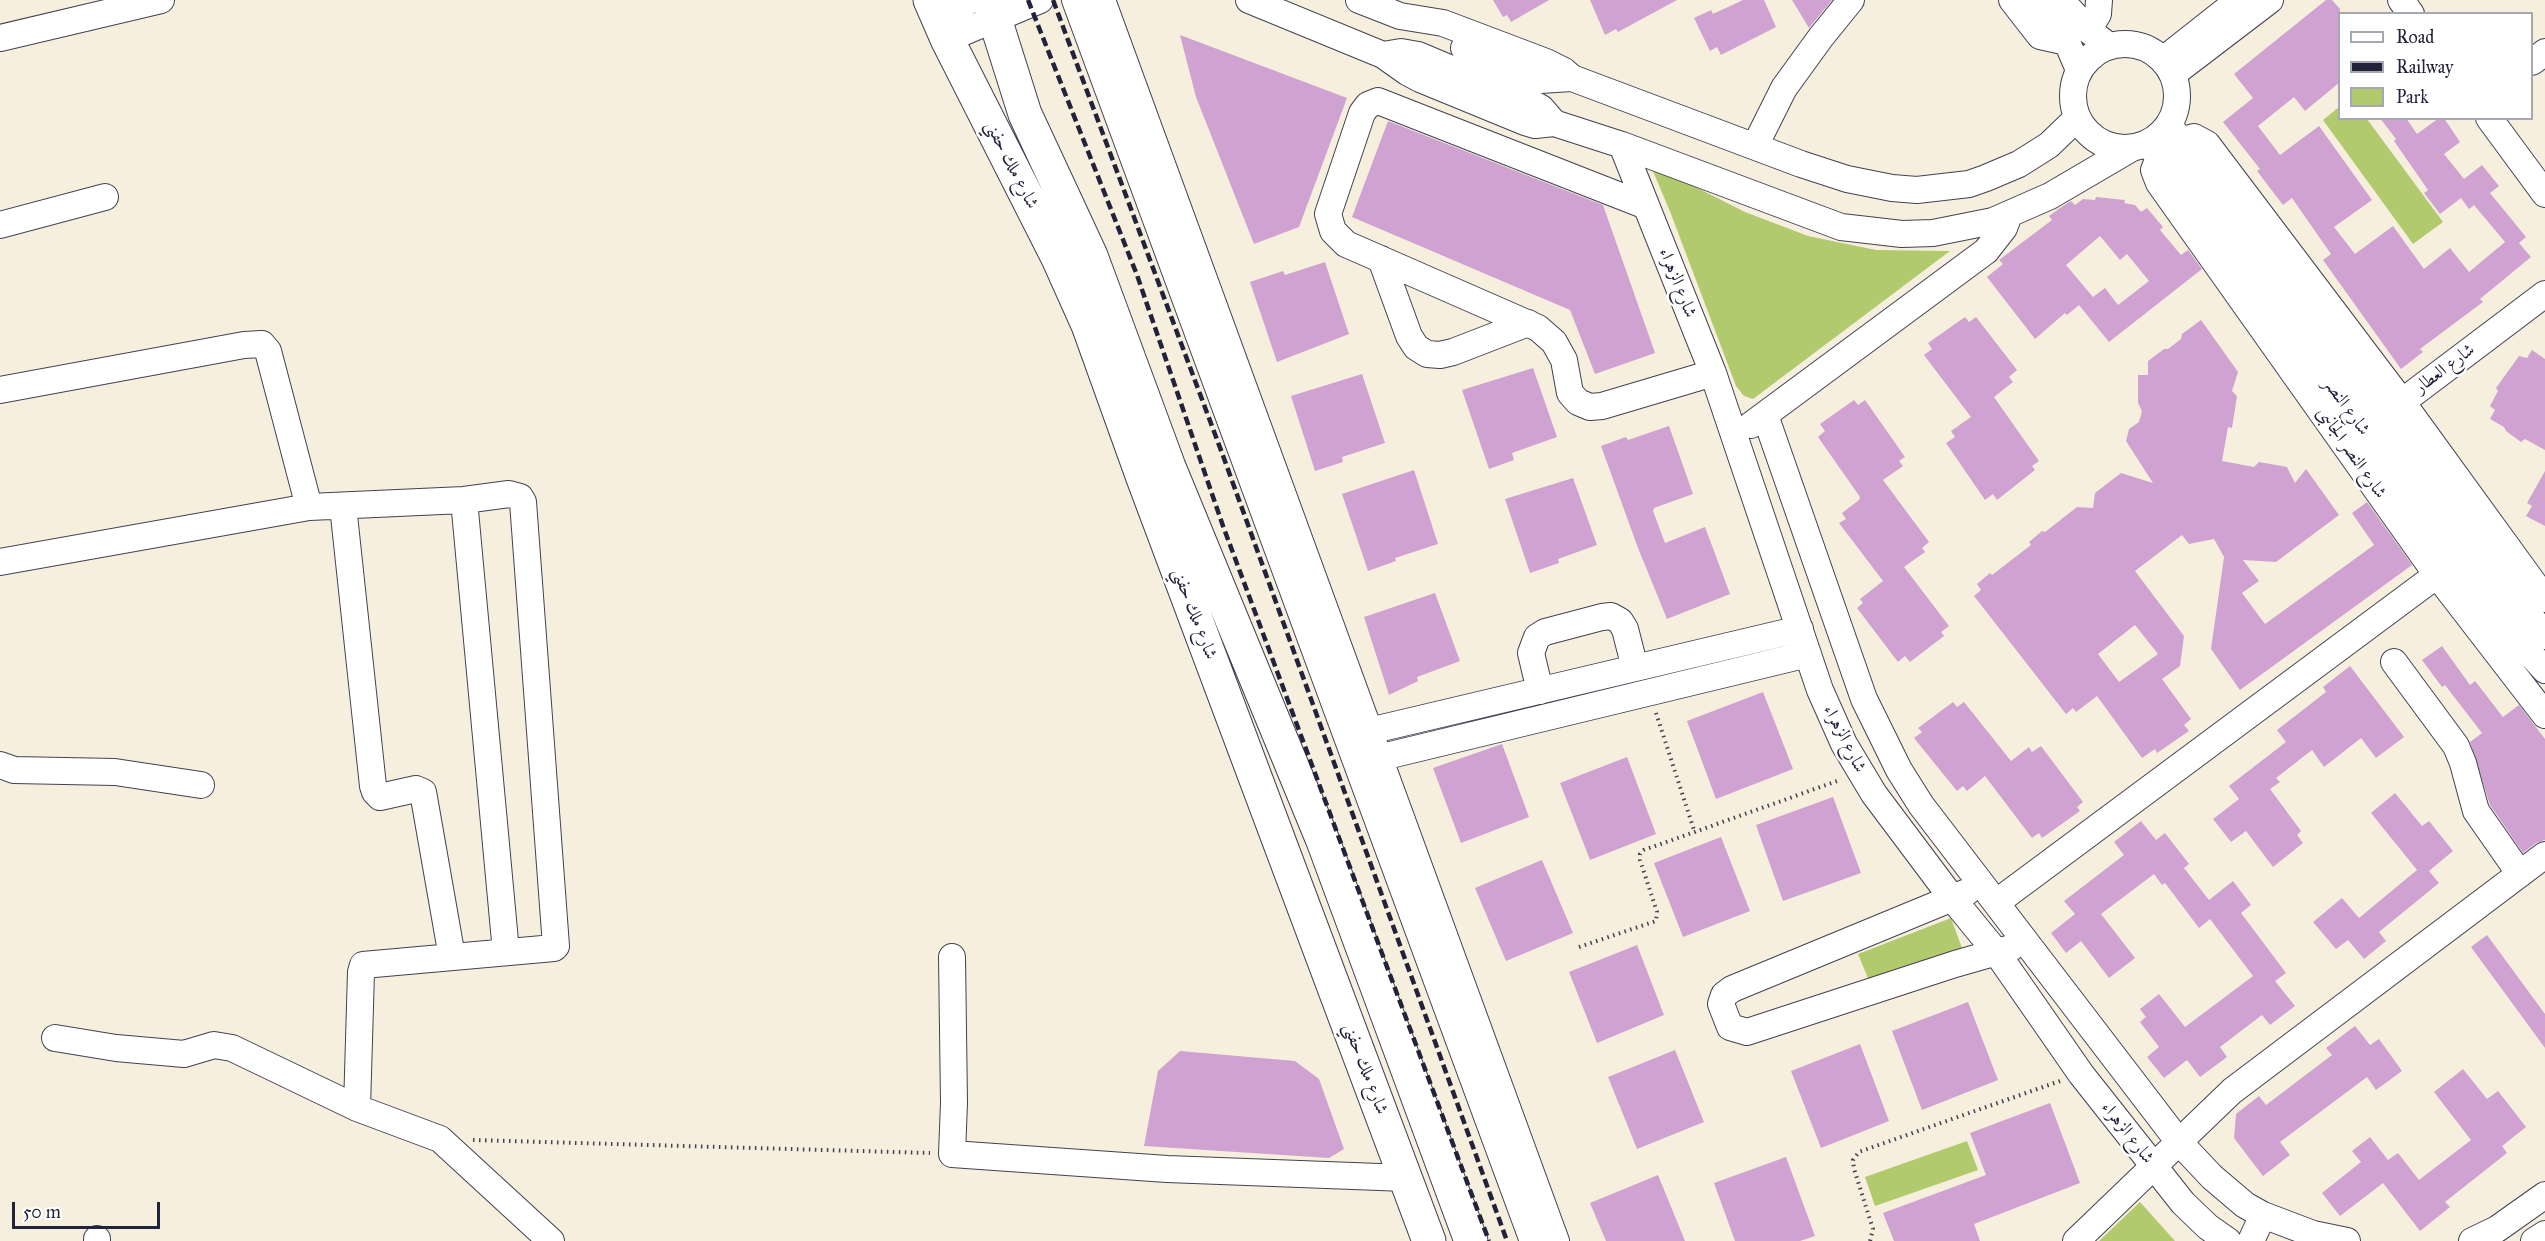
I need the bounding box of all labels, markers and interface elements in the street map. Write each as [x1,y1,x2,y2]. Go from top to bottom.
legend [2338,12,2533,120]
text: Road [2396,26,2434,48]
text: Railway [2396,56,2453,78]
text: Park [2396,86,2429,108]
street label: شارع ملك حفني [980,117,1042,213]
street label: شارع الزهراء [1653,245,1701,321]
street label: شارع العطار [2411,339,2479,399]
street label: شارع النصر [2318,374,2374,440]
street label: شارع النصر الجانبى [2311,403,2391,503]
street label: شارع ملك حفني [1167,565,1221,663]
street label: شارع الزهراء [1818,701,1870,777]
street label: شارع ملك حفني [1338,1020,1392,1118]
street label: شارع الزهراء [2096,1097,2158,1169]
scale bar [15,1190,164,1228]
text: 50 m [23,1201,61,1223]

